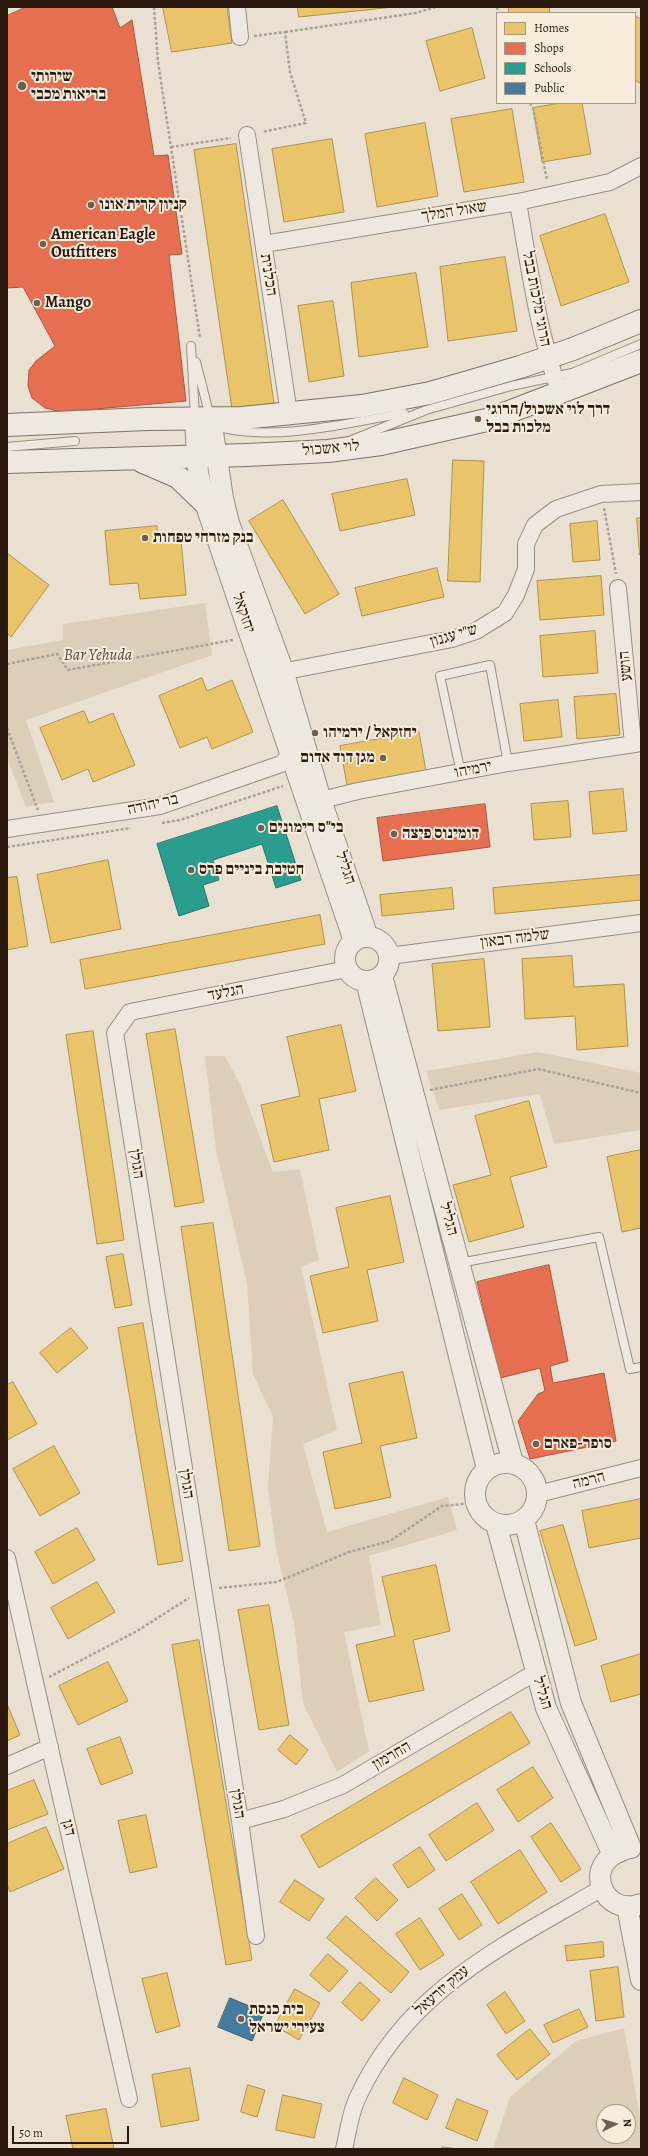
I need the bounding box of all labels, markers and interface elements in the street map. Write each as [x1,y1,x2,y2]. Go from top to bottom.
legend [496,12,636,104]
text: Homes [534,20,569,36]
text: Shops [534,40,564,56]
text: Schools [534,60,571,76]
place label: שירותי בריאות מכבי [31,67,106,105]
marker: שירותי בריאות מכבי [16,80,28,92]
text: Public [534,80,565,96]
place label: קניון קרית אונו [99,195,187,215]
street label: שאול המלך [420,197,488,227]
marker: קניון קרית אונו [86,200,96,210]
place label: American Eagle Outfitters [51,225,156,263]
marker: American Eagle Outfitters [38,239,48,249]
street label: הרוגי מלכות בבל [517,249,555,349]
street label: הכלנית [255,253,281,297]
place label: Mango [45,293,91,313]
marker: Mango [32,298,42,308]
place label: דרך לוי אשכול/הרוגי מלכות בבל [486,400,610,438]
marker: דרך לוי אשכול/הרוגי מלכות בבל [473,414,483,424]
street label: לוי אשכול [301,437,361,461]
place label: בנק מזרחי טפחות [153,528,254,548]
marker: בנק מזרחי טפחות [140,533,150,543]
street label: יחזקאל [227,590,259,636]
street label: ש"י עגנון [428,620,480,652]
park label: Bar Yehuda [64,646,132,666]
street label: הושע [615,650,637,682]
place label: יחזקאל / ירמיהו [323,723,417,743]
marker: יחזקאל / ירמיהו [310,728,320,738]
place label: מגן דוד אדום [300,748,375,768]
marker: מגן דוד אדום [378,753,388,763]
street label: ירמיהו [453,757,493,783]
street label: בר יהודה [126,790,180,820]
place label: בי"ס רימונים [269,818,343,838]
marker: בי"ס רימונים [256,823,266,833]
place label: דומינוס פיצה [402,824,479,844]
marker: דומינוס פיצה [389,829,399,839]
street label: הגליל [330,849,360,887]
place label: חטיבת ביניים פרס [199,860,304,880]
marker: חטיבת ביניים פרס [186,865,196,875]
street label: שלמה רבאון [479,925,551,953]
street label: הגלעד [206,980,246,1006]
street label: הגולן [124,1148,148,1180]
street label: הגליל [434,1200,462,1238]
place label: סופר-פארם [544,1434,612,1454]
marker: סופר-פארם [531,1439,541,1449]
street label: הגולן [174,1468,198,1500]
street label: הרמה [571,1468,607,1494]
street label: הגליל [528,1674,556,1712]
street label: החרמון [369,1737,415,1775]
street label: הגולן [225,1788,249,1820]
street label: דגן [57,1818,79,1838]
street label: עמק יזרעאל [410,1962,474,2020]
place label: בית כנסת צעירי ישראל [249,2000,325,2038]
marker: בית כנסת צעירי ישראל [236,2014,246,2024]
north arrow [596,2104,636,2144]
scale bar [14,2118,131,2144]
text: N [620,2118,635,2128]
text: 50 m [19,2125,43,2141]

